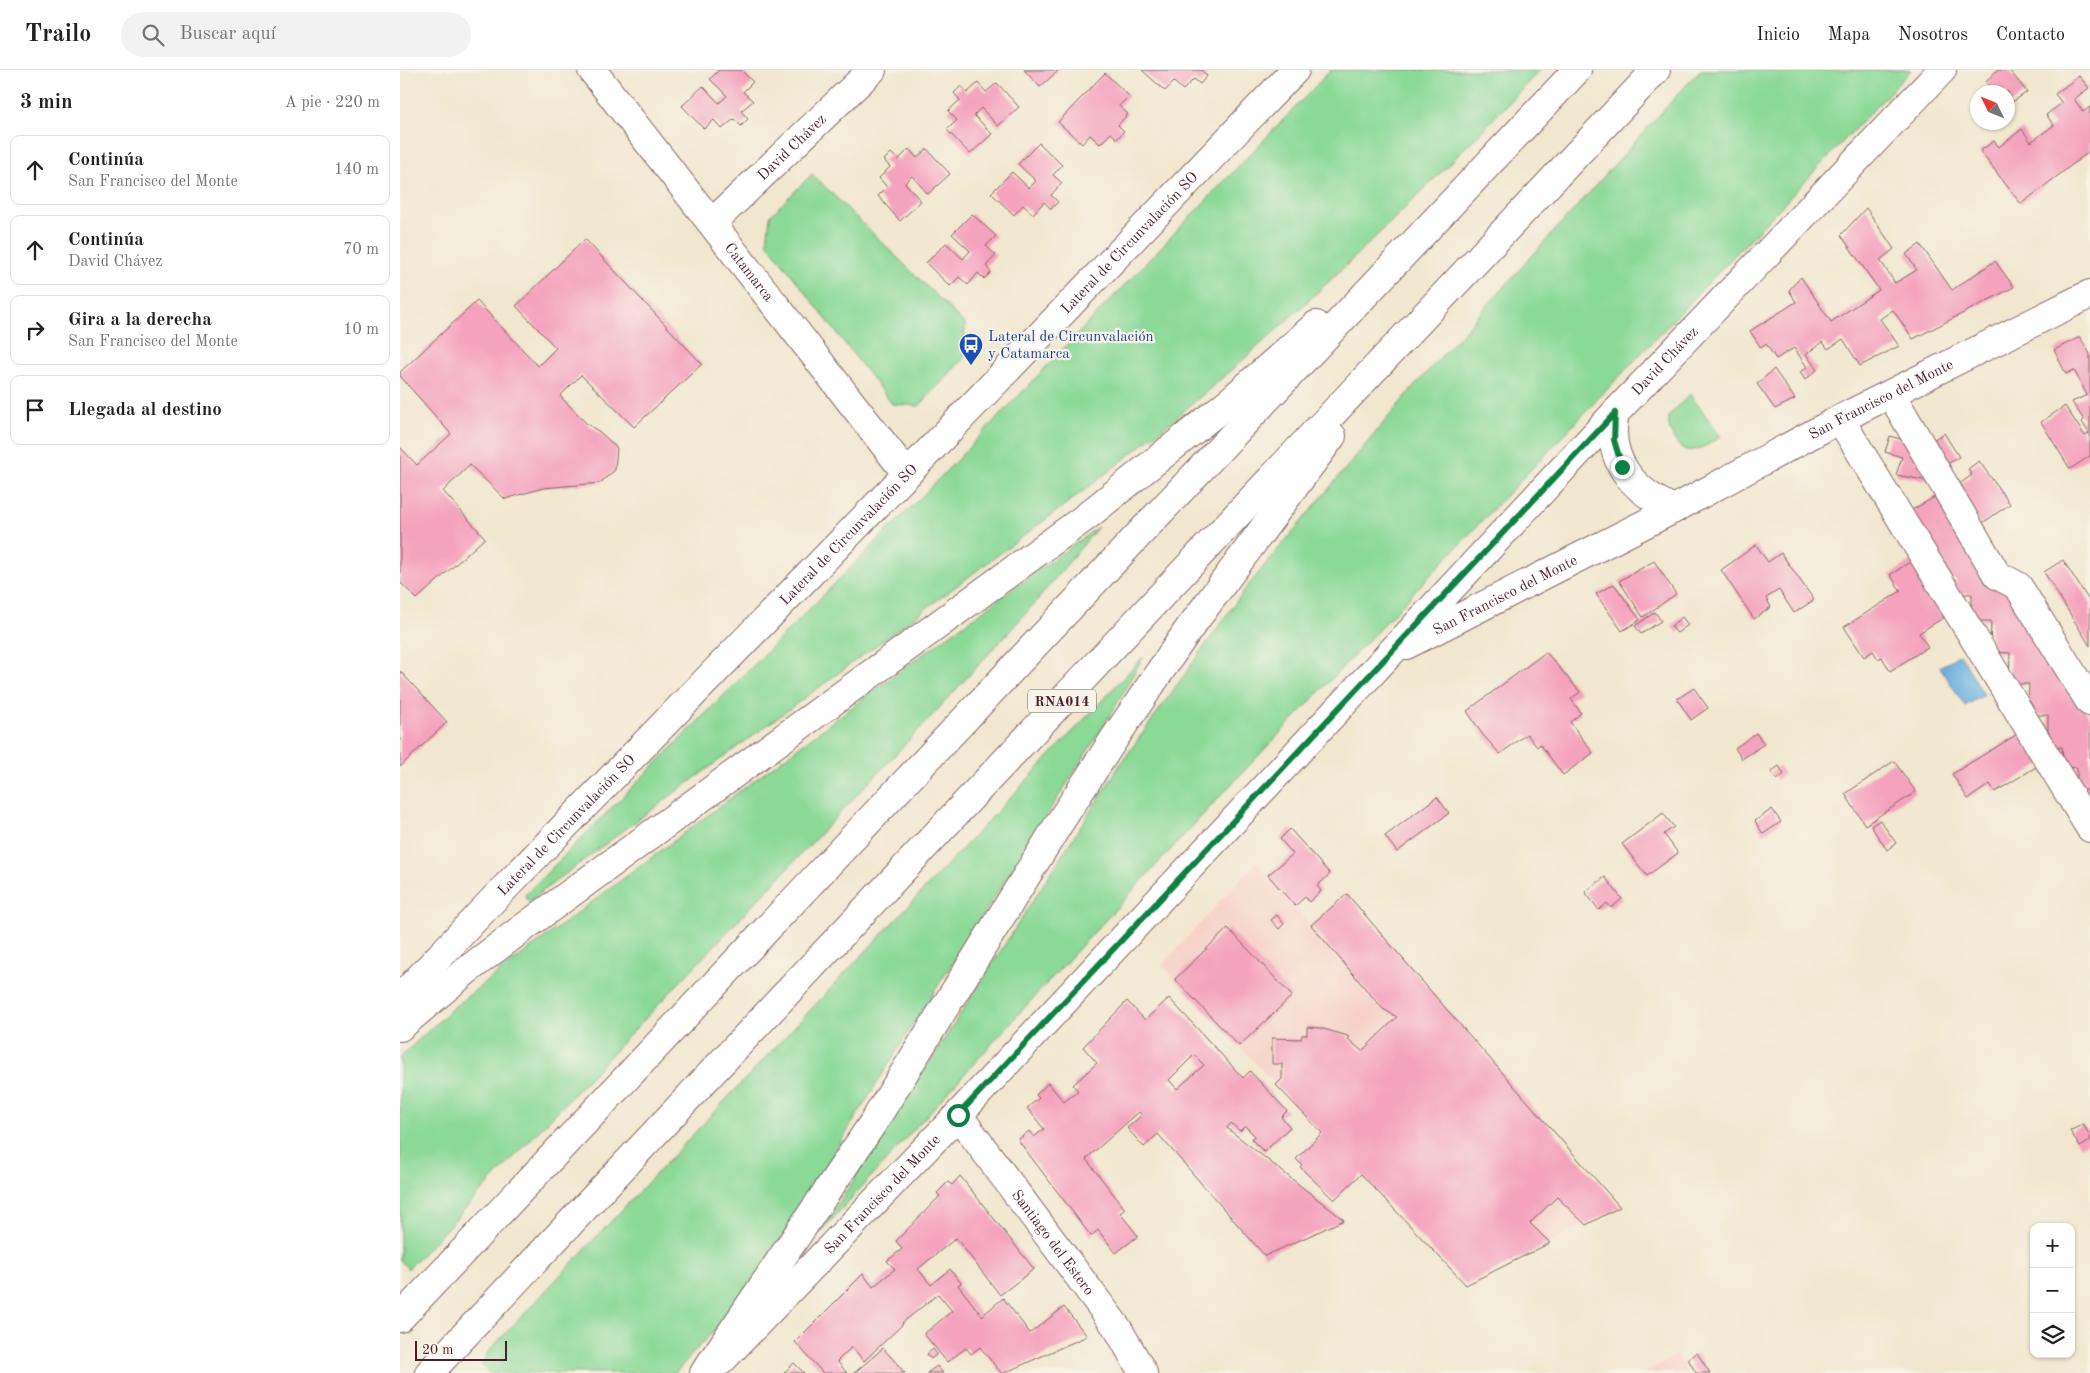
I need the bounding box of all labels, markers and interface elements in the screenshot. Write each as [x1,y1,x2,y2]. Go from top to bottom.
search box [121,12,471,57]
icon: search [139,21,167,49]
text: Trailo [25,23,91,47]
text: Buscar aquí [179,25,276,44]
text: Inicio [1757,26,1800,44]
text: Mapa [1828,26,1870,44]
text: Nosotros [1898,26,1968,44]
text: Contacto [1996,26,2065,44]
north arrow [1970,85,2015,130]
text: 3 min [20,92,73,113]
text: A pie · 220 m [285,95,380,111]
street label: David Chávez [755,112,830,184]
text: Continúa [68,151,144,170]
icon: ahead [21,156,49,184]
text: 140 m [334,162,379,178]
street label: Lateral de Circunvalación SO [1059,170,1202,317]
text: San Francisco del Monte [68,174,238,190]
text: Continúa [68,231,144,250]
icon: ahead [21,236,49,264]
street label: Catamarca [721,241,776,305]
text: 70 m [343,242,379,258]
text: David Chávez [68,254,162,270]
text: Gira a la derecha [68,311,212,330]
icon: right [21,316,49,344]
text: 10 m [343,322,379,338]
street label: David Chávez [1630,325,1702,399]
place label: Lateral de Circunvalación y Catamarca [988,330,1154,362]
bus stop icon: Lateral de Circunvalación y Catamarca [958,332,984,366]
text: San Francisco del Monte [68,334,238,350]
street label: San Francisco del Monte [1807,358,1956,443]
icon: arrive [21,396,49,424]
text: Llegada al destino [68,401,222,420]
route end [1611,456,1634,479]
street label: Lateral de Circunvalación SO [778,462,921,609]
street label: San Francisco del Monte [1431,553,1580,639]
road number: RNA014 [1028,690,1096,712]
street label: Lateral de Circunvalación SO [496,752,639,899]
route start [947,1104,970,1127]
street label: San Francisco del Monte [822,1132,944,1258]
street label: Santiago del Estero [1008,1188,1096,1299]
map controls [2030,1223,2075,1358]
button: + [2030,1223,2075,1268]
button: − [2030,1268,2075,1313]
button: layers [2030,1313,2075,1358]
scale bar [415,1338,508,1361]
text: 20 m [422,1343,453,1357]

